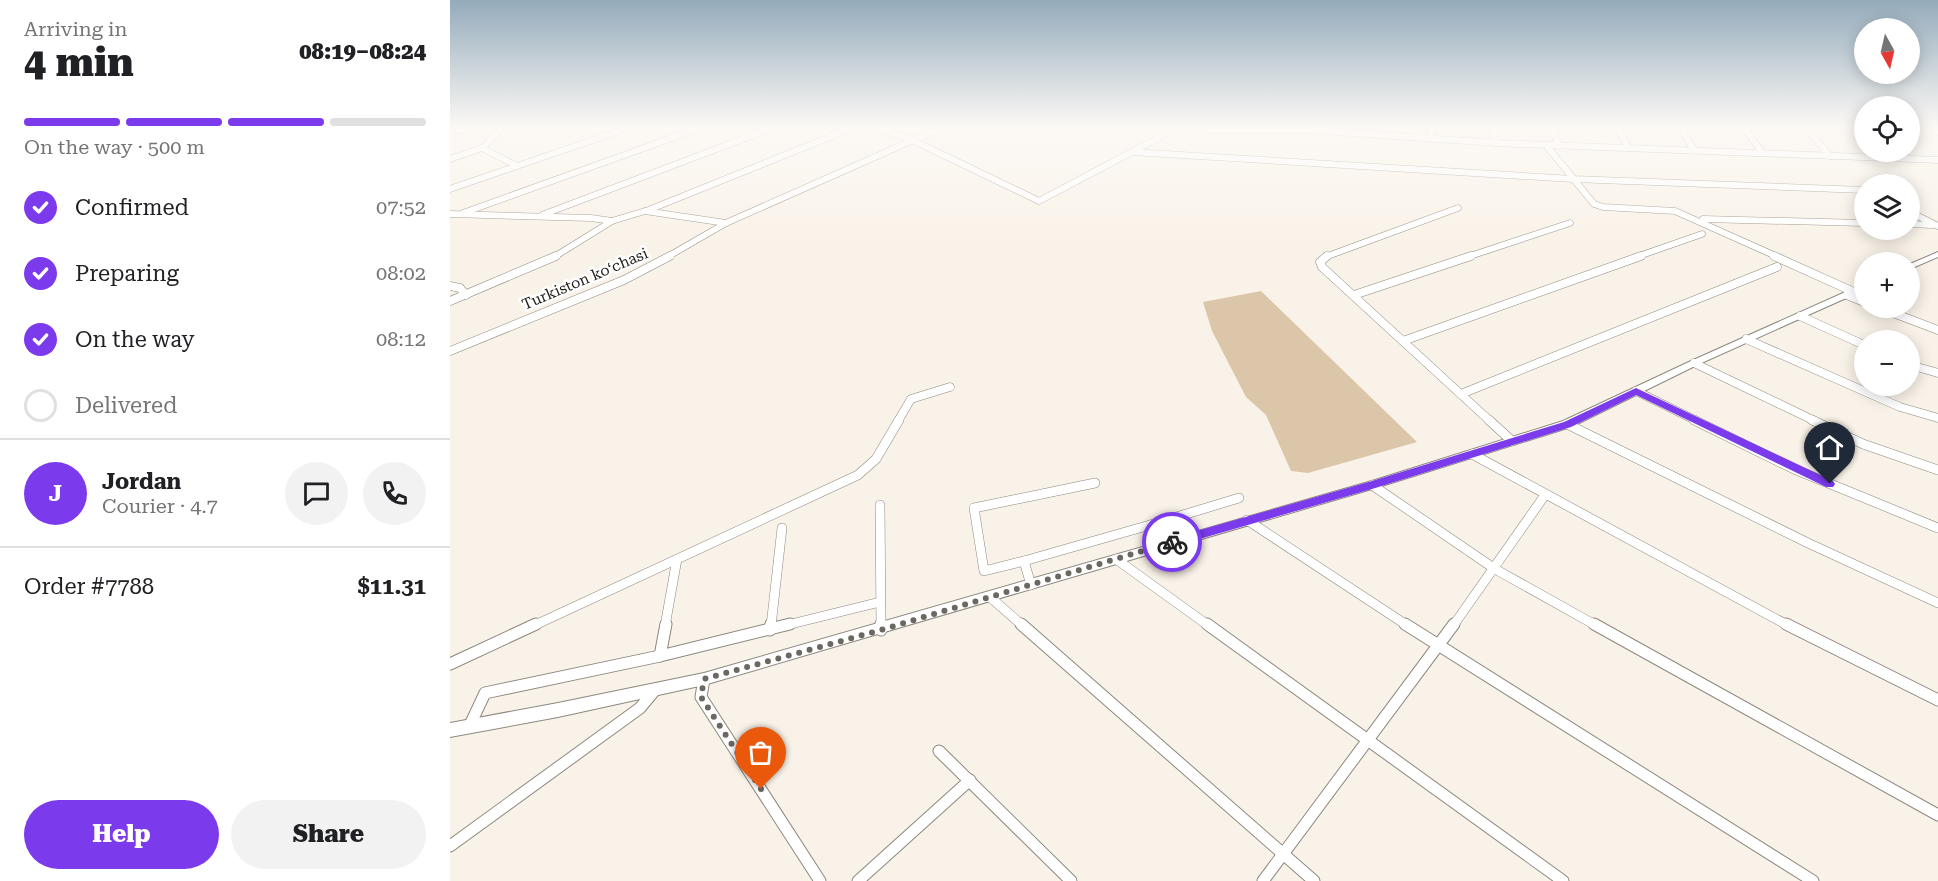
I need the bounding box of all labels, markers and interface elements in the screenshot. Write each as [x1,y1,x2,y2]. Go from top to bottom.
text: Arriving in [24,17,127,41]
north arrow [1854,18,1920,84]
map controls [1854,18,1920,396]
text: 08:19–08:24 [299,39,426,64]
text: 4 min [24,40,134,86]
button: locate [1854,96,1920,162]
text: On the way · 500 m [24,135,205,159]
button: layers [1854,174,1920,240]
icon: check [24,191,57,224]
text: Confirmed [75,195,189,220]
text: 07:52 [376,195,426,219]
street label: Turkiston koʻchasi [519,244,651,314]
button: + [1854,252,1920,318]
icon: check [24,257,57,290]
text: Preparing [75,261,179,286]
text: 08:02 [376,261,426,285]
icon: check [24,323,57,356]
text: On the way [75,327,195,352]
text: 08:12 [376,327,426,351]
button: − [1854,330,1920,396]
text: Delivered [75,393,177,418]
pin [1804,422,1855,484]
icon: home [1813,431,1846,464]
button: chat [285,462,348,525]
button: phone [363,462,426,525]
text: Jordan [102,469,181,494]
text: J [49,481,62,506]
text: Courier · 4.7 [102,494,218,518]
courier [1142,512,1202,572]
icon: bike [1156,526,1189,559]
text: Order #7788 [24,574,154,599]
text: $11.31 [357,574,426,599]
pin [735,727,786,789]
icon: bag [744,736,777,769]
button: Help [24,800,219,869]
button: Share [231,800,426,869]

